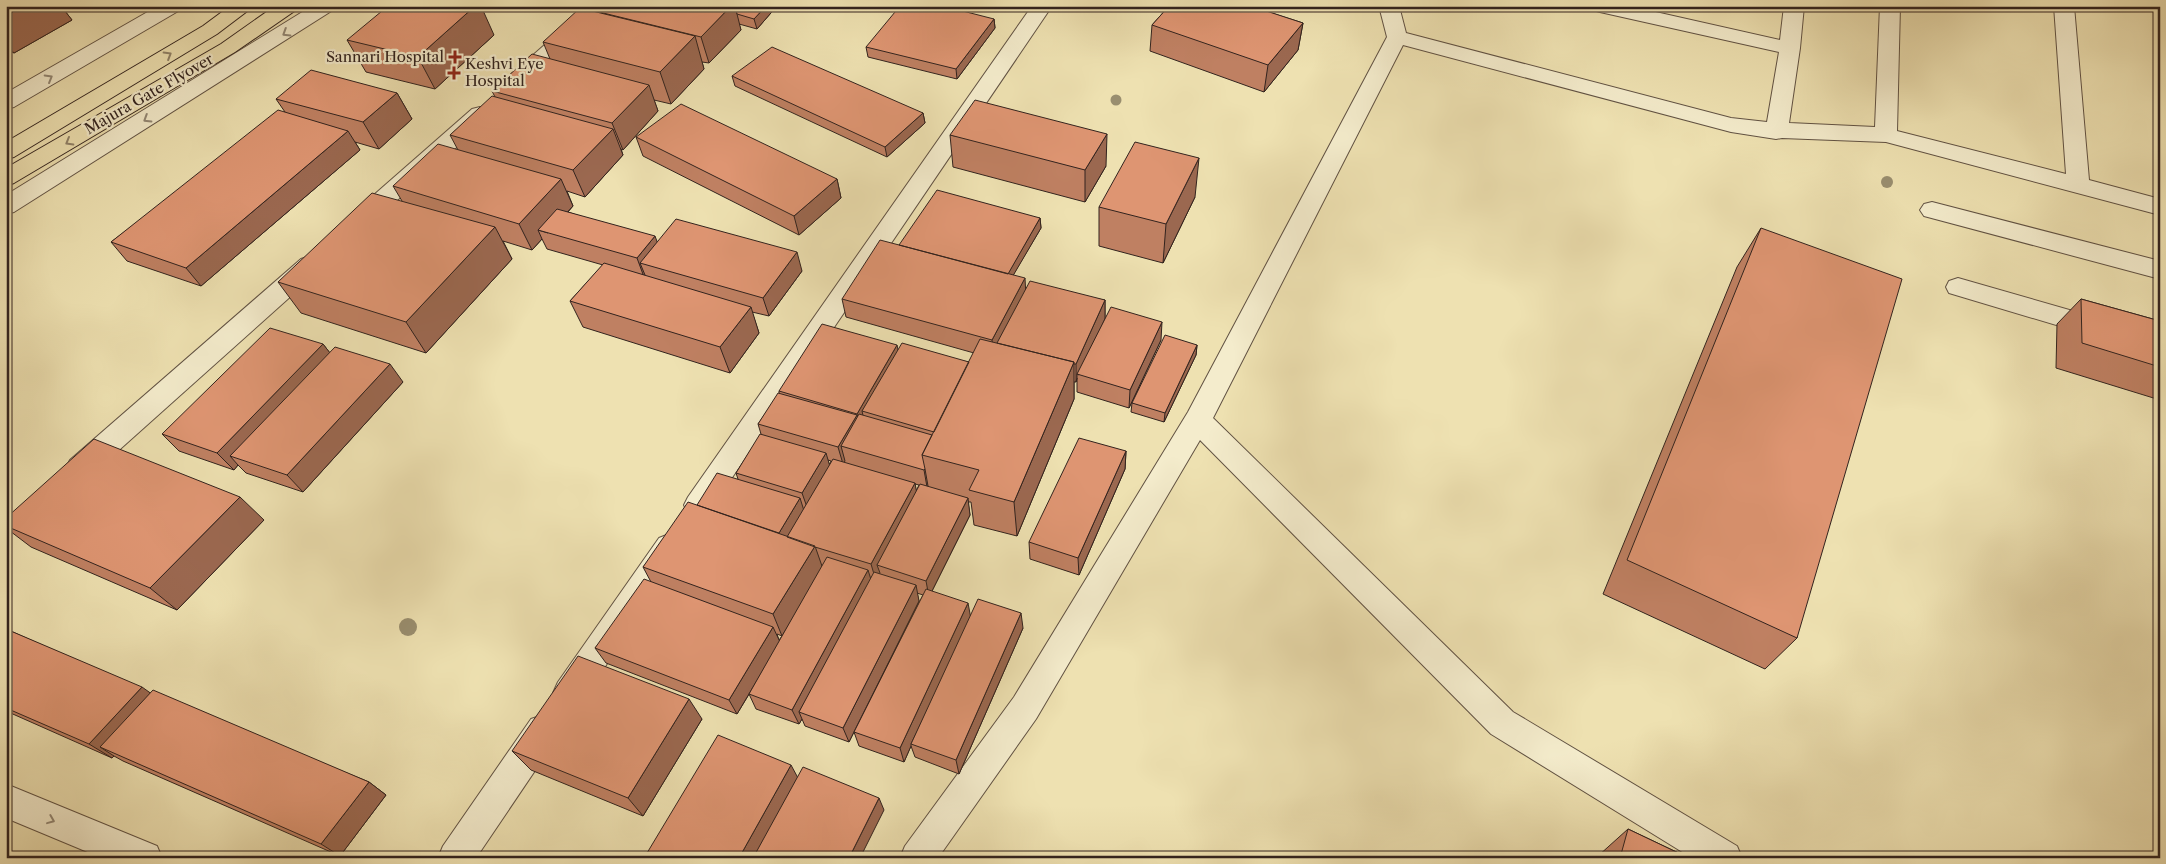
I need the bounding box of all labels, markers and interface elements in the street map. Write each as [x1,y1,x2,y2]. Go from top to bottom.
one-way arrow [282,27,291,37]
place label: Sannari Hospital [326,47,445,66]
street label: Majura Gate Flyover [81,49,217,138]
marker: Sannari Hospital [448,50,462,64]
one-way arrow [163,52,172,62]
place label: Keshvi Eye Hospital [465,54,544,90]
marker: Keshvi Eye Hospital [447,66,461,80]
one-way arrow [43,74,52,84]
one-way arrow [144,112,153,122]
one-way arrow [65,135,74,145]
one-way arrow [46,813,55,824]

